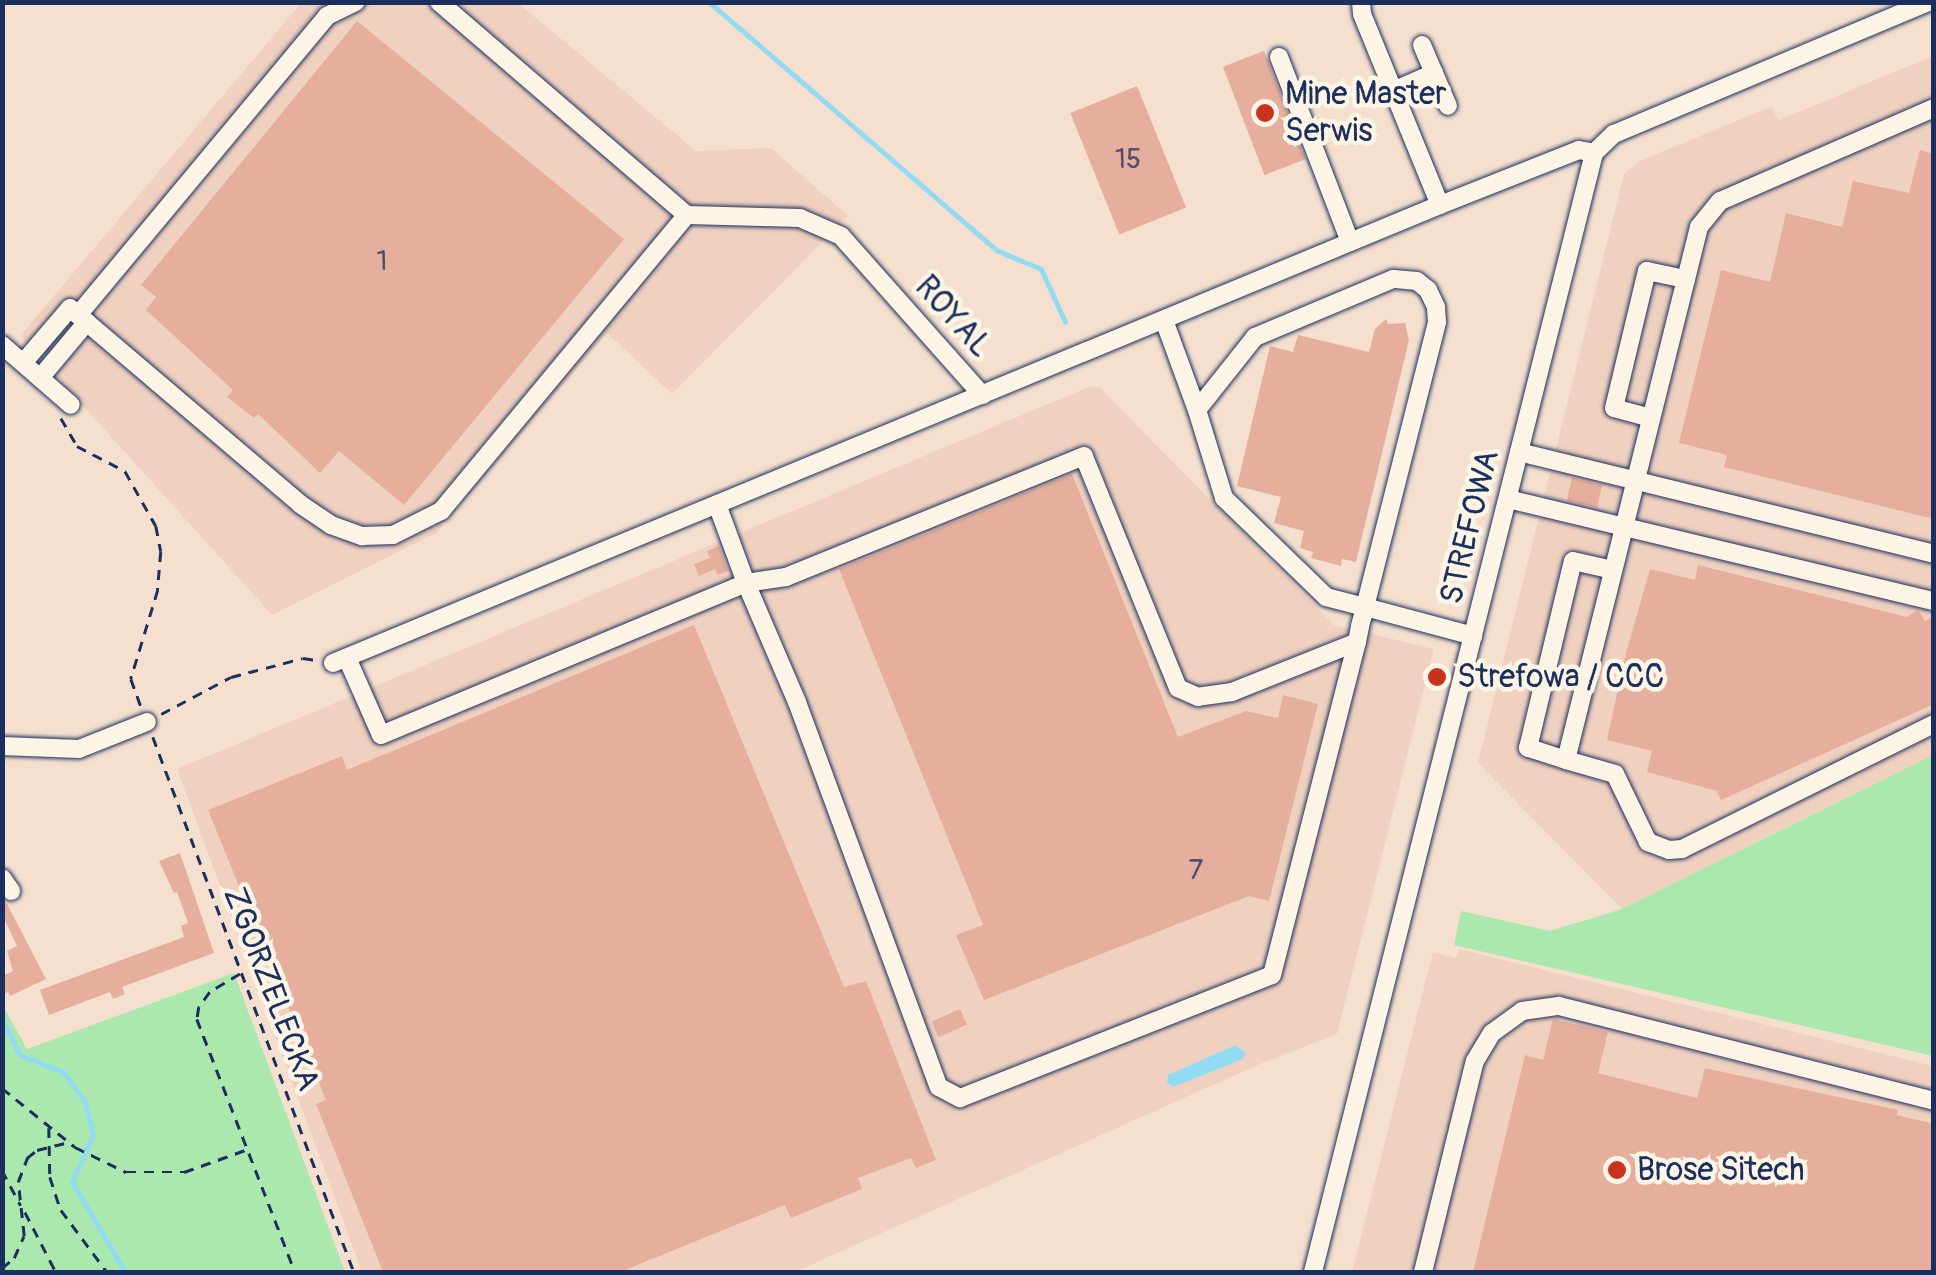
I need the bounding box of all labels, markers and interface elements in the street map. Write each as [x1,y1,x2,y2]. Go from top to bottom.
place label: Mine Master Serwis [1285,76,1447,151]
marker: Mine Master Serwis [1254,102,1276,124]
house number: 15 [1115,143,1141,177]
house number: 1 [377,245,387,279]
street label: ROYAL [907,268,999,366]
street label: STREFOWA [1432,446,1508,608]
place label: Strefowa / CCC [1457,658,1664,696]
marker: Strefowa / CCC [1426,666,1448,688]
house number: 7 [1189,854,1203,888]
street label: ZGORZELECKA [215,882,327,1096]
place label: Brose Sitech [1637,1151,1804,1189]
marker: Brose Sitech [1606,1159,1628,1181]

